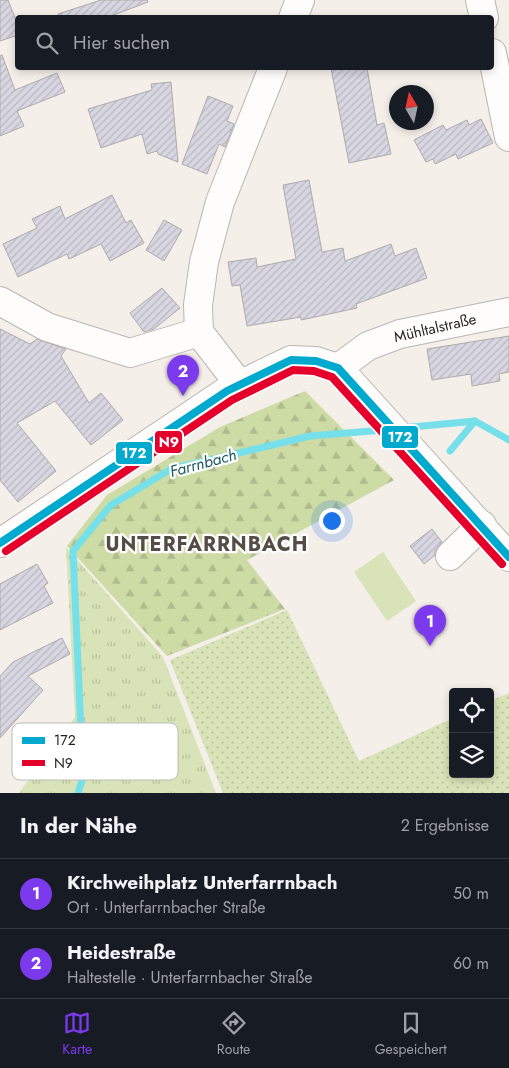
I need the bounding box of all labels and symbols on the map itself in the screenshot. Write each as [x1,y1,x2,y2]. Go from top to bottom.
north arrow [389,85,434,130]
street label: Mühltalstraße [392,308,479,348]
pin: 2 [167,355,199,396]
line badge: 172 [381,425,419,449]
text: 172 [388,427,412,447]
line badge: N9 [154,430,183,454]
text: N9 [159,432,179,452]
line badge: 172 [115,441,153,465]
text: 172 [122,443,146,463]
water label: Farrnbach [167,443,239,483]
your location [319,508,345,534]
district label: UNTERFARRNBACH [105,530,309,559]
pin: 1 [414,605,446,646]
legend [12,723,178,780]
text: 172 [54,730,76,750]
text: N9 [54,753,73,773]

